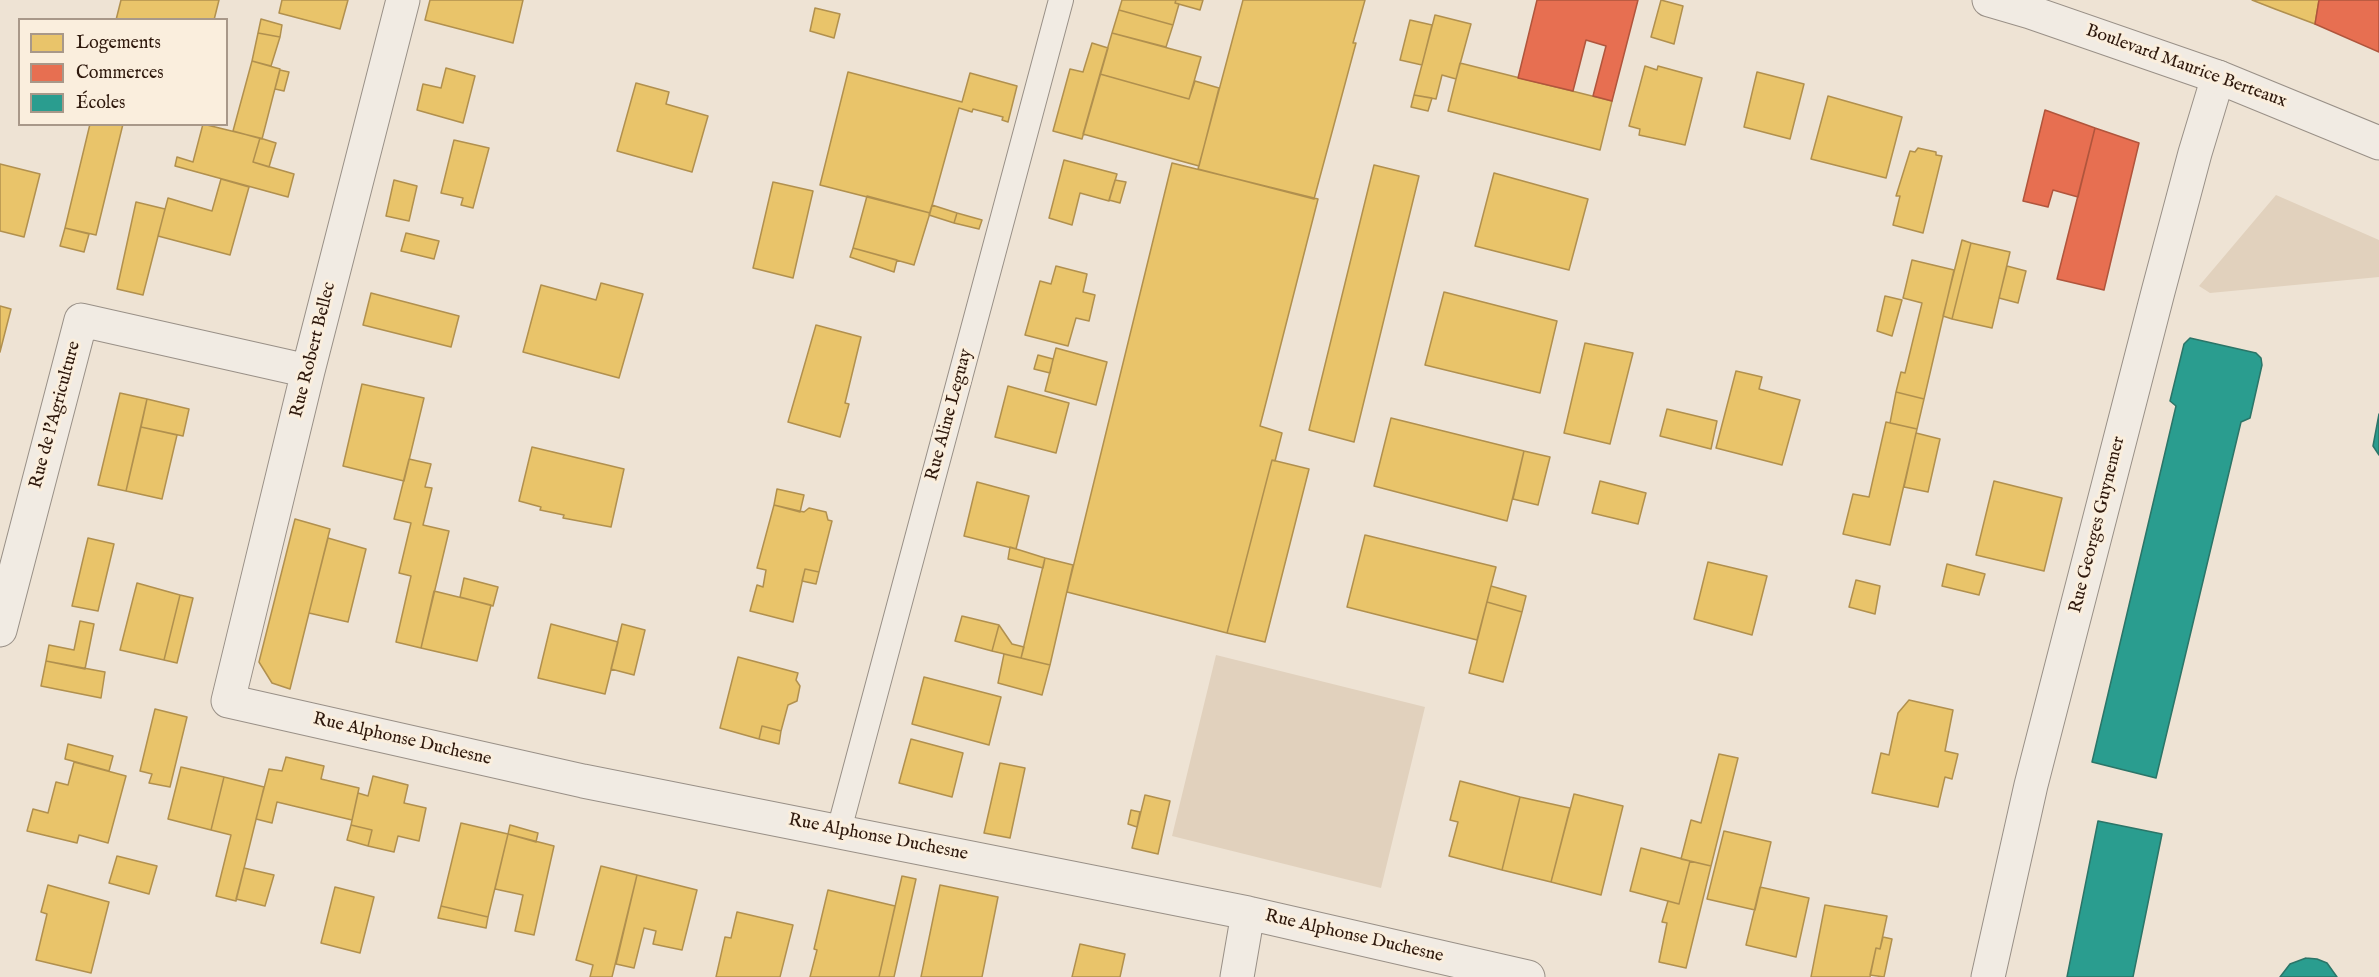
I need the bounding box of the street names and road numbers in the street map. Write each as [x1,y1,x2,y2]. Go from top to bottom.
street label: Boulevard Maurice Berteaux [2083,21,2289,113]
street label: Rue Robert Bellec [287,280,341,420]
street label: Rue de l'Agriculture [26,339,86,491]
street label: Rue Aline Leguay [922,347,978,483]
street label: Rue Georges Guynemer [2066,434,2130,616]
street label: Rue Alphonse Duchesne [311,709,493,771]
street label: Rue Alphonse Duchesne [786,810,970,866]
street label: Rue Alphonse Duchesne [1263,906,1445,968]

